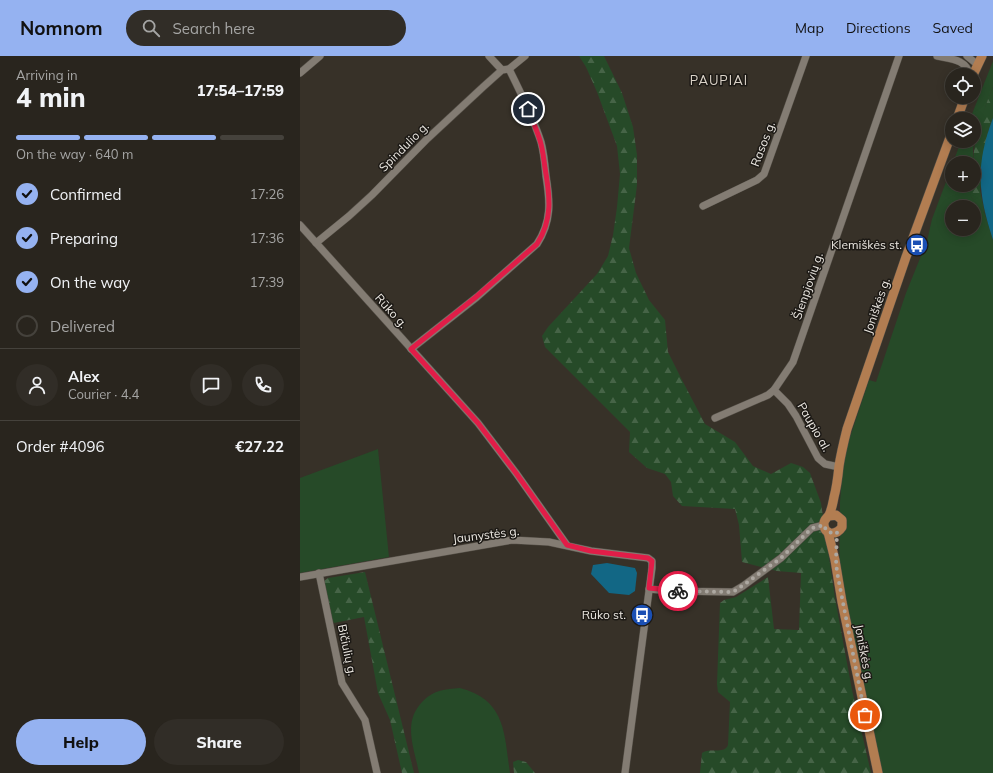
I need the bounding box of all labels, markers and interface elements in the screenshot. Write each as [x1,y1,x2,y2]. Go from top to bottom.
search box [126,10,406,46]
text: Nomnom [20,16,102,40]
icon: search [140,17,162,39]
text: Search here [172,19,255,38]
text: Map [795,19,824,37]
text: Directions [846,19,911,37]
text: Saved [933,19,973,37]
text: Arriving in [16,67,78,83]
map controls [945,68,981,236]
button: locate [945,68,981,104]
district label: PAUPIAI [690,72,748,88]
text: 4 min [16,81,86,114]
text: 17:54–17:59 [197,81,284,100]
pin [511,92,545,126]
icon: home [517,98,539,120]
button: layers [945,112,981,148]
street label: Spindulio g. [376,119,432,175]
street label: Rasos g. [747,119,778,169]
text: On the way · 640 m [16,146,133,162]
button: + [945,156,981,192]
icon: check [16,183,38,205]
text: Confirmed [50,185,121,204]
text: 17:26 [250,186,284,202]
button: − [945,200,981,236]
icon: check [16,227,38,249]
text: Preparing [50,229,118,248]
text: 17:36 [250,230,284,246]
bus stop icon: Klemiškės st. [904,232,930,258]
place label: Klemiškės st. [831,237,902,252]
street label: Šienpjovių g. [789,250,826,321]
icon: check [16,271,38,293]
text: On the way [50,273,130,292]
text: 17:39 [250,274,284,290]
street label: Joniškės g. [860,276,893,336]
street label: Rūko g. [372,290,411,331]
text: Delivered [50,317,115,336]
button: person [16,364,58,406]
button: chat [190,364,232,406]
button: phone [242,364,284,406]
text: Alex [68,367,100,386]
text: Courier · 4.4 [68,386,139,402]
street label: Paupio al. [794,399,835,454]
text: Order #4096 [16,437,104,456]
text: €27.22 [235,437,284,456]
street label: Jaunystės g. [452,523,520,546]
courier [658,571,698,611]
icon: bike [667,580,689,602]
bus stop icon: Rūko st. [629,602,655,628]
place label: Rūko st. [582,607,626,622]
street label: Bičiulių g. [335,623,360,677]
street label: Joniškės g. [852,623,877,683]
pin [848,698,882,732]
icon: bag [854,704,876,726]
button: Help [16,719,146,765]
button: Share [154,719,284,765]

